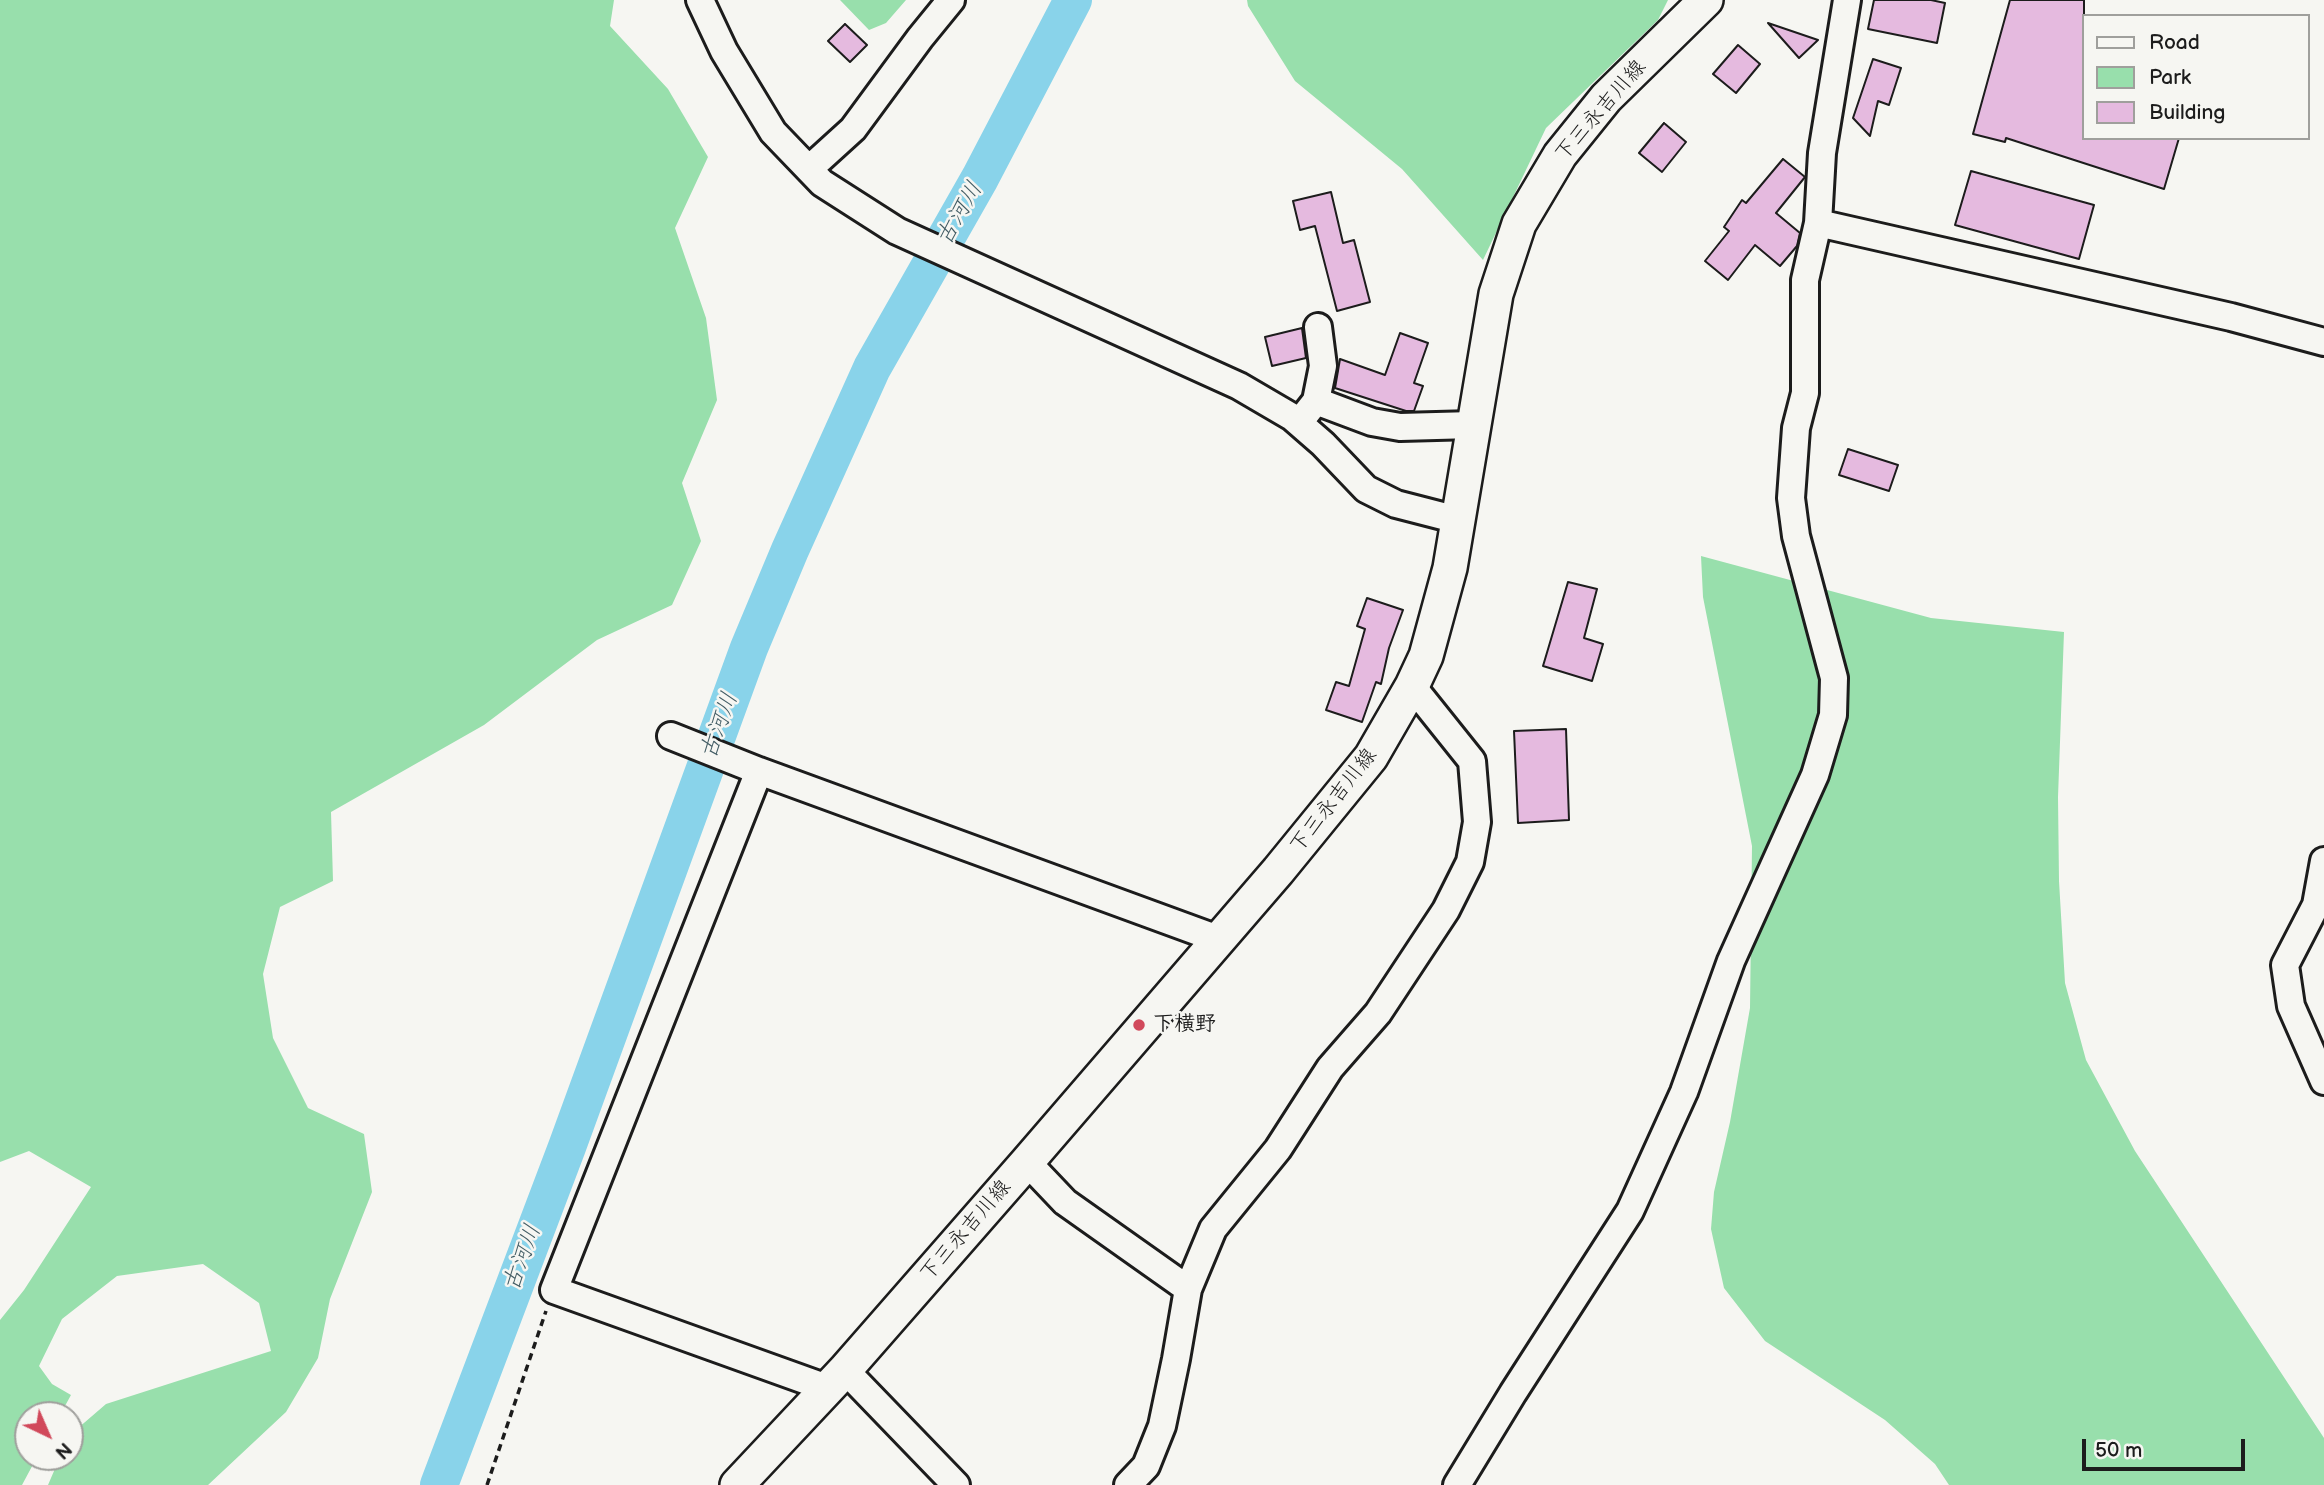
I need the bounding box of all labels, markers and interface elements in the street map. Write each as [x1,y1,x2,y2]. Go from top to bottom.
legend [2082,14,2310,140]
text: Road [2149,30,2200,55]
street label: 下三永吉川線 [1550,55,1652,167]
text: Park [2149,65,2191,90]
text: Building [2149,100,2225,125]
water label: 古河川 [931,177,989,251]
water label: 古河川 [695,689,745,763]
street label: 下三永吉川線 [1285,744,1383,858]
place label: 下横野 [1153,1012,1216,1038]
marker: 下横野 [1131,1017,1147,1033]
street label: 下三永吉川線 [915,1175,1017,1287]
water label: 古河川 [498,1221,548,1295]
north arrow [14,1401,84,1471]
scale bar [2086,1426,2249,1470]
text: N [49,1437,76,1463]
text: 50 m [2095,1438,2142,1463]

